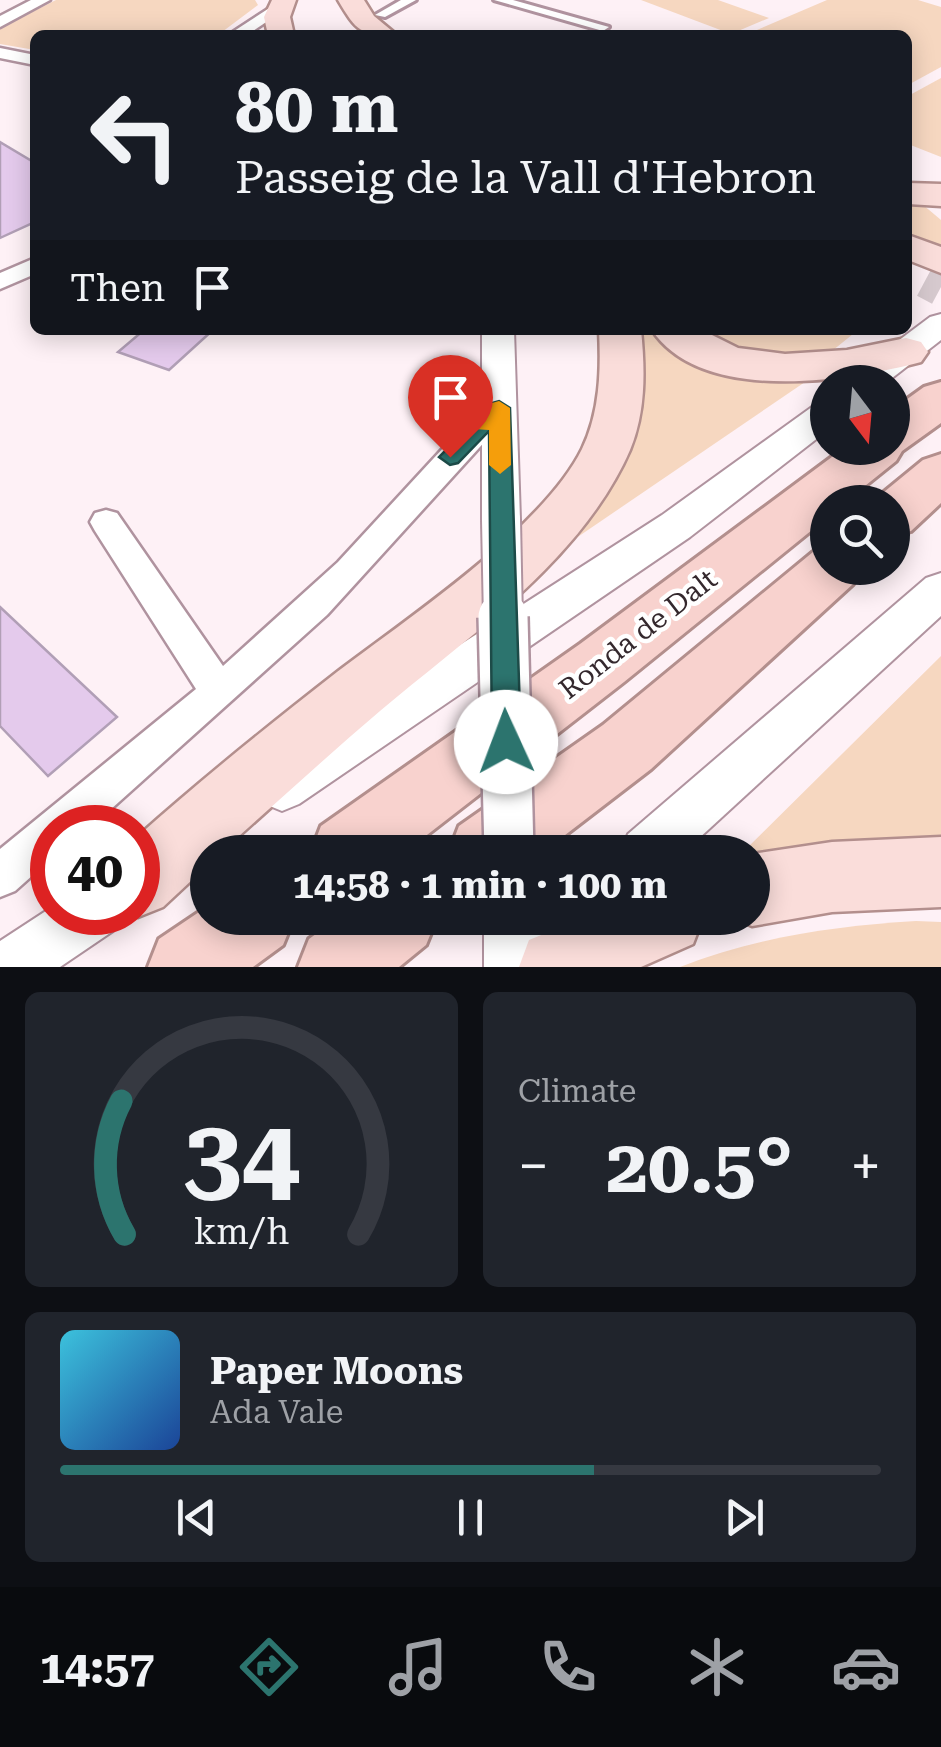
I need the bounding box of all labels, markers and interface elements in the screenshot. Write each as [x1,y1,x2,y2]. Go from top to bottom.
text: 80 m [235,67,399,149]
icon: left [70,70,200,200]
text: Passeig de la Vall d'Hebron [235,151,816,204]
icon: arrive [185,260,240,315]
text: Then [70,266,165,310]
pin [408,355,493,458]
north arrow [810,365,910,465]
map controls [810,365,910,585]
icon: arrive [423,370,478,425]
button: search [810,485,910,585]
street label: Ronda de Dalt [553,562,723,706]
position arrow [454,690,558,794]
speed limit sign: 40 [30,805,160,935]
text: 14:58 · 1 min · 100 m [293,863,667,907]
text: Climate [518,1072,636,1110]
text: 34 [183,1096,300,1217]
text: 20.5° [606,1122,793,1210]
text: − [518,1134,549,1198]
text: + [850,1134,881,1198]
text: km/h [194,1211,289,1253]
text: Paper Moons [210,1349,463,1393]
text: Ada Vale [210,1393,343,1431]
icon: previous [169,1490,224,1545]
icon: pause [443,1490,498,1545]
icon: next [717,1490,772,1545]
icon: directions [234,1632,304,1702]
icon: music [383,1632,453,1702]
icon: phone [533,1632,603,1702]
icon: climate [682,1632,752,1702]
icon: car [831,1632,901,1702]
text: 14:57 [40,1641,155,1694]

